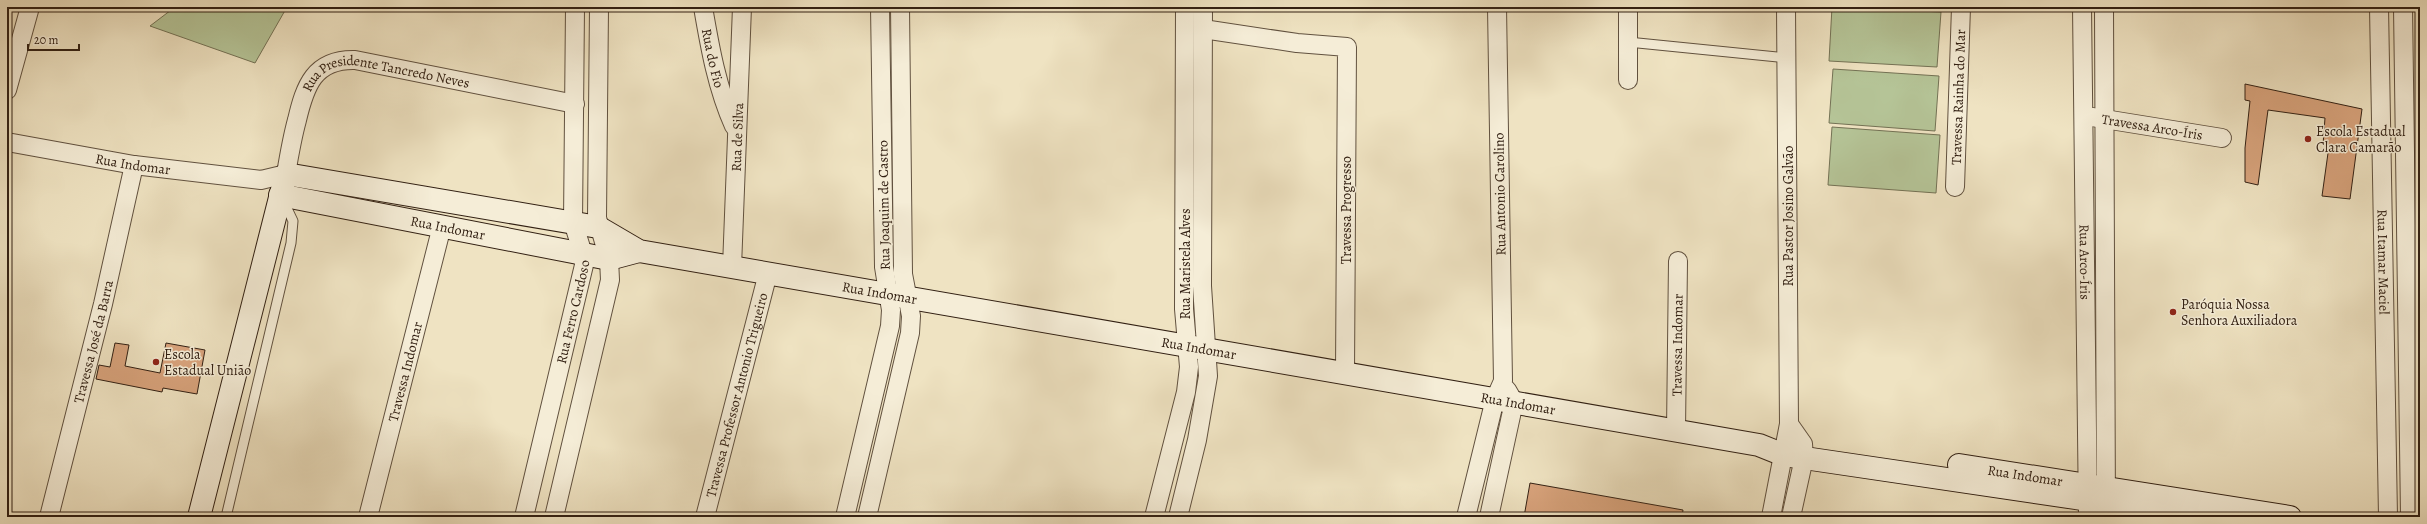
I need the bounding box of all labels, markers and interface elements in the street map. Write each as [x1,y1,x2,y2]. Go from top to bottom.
scale bar [28,26,79,52]
street label: Rua do Fio [697,27,729,90]
street label: Travessa Rainha do Mar [1946,28,1970,165]
text: 20 m [34,32,58,48]
text: Rua Presidente Tancredo Neves [297,50,471,95]
street label: Rua Presidente Tancredo Neves [299,75,479,105]
street label: Rua de Silva [726,102,748,172]
street label: Travessa Arco-Íris [2100,109,2204,144]
place label: Escola Estadual Clara Camarão [2316,122,2406,157]
street label: Rua Antonio Carolino [1489,132,1511,256]
marker: Escola Estadual Clara Camarão [2303,134,2313,144]
street label: Rua Joaquim de Castro [873,140,895,270]
street label: Rua Pastor Josino Galvão [1779,146,1798,286]
street label: Rua Indomar [94,149,172,179]
street label: Travessa Progresso [1337,156,1356,264]
street label: Rua Maristela Alves [1176,208,1195,320]
street label: Rua Itamar Maciel [2373,209,2394,315]
street label: Rua Indomar [409,211,487,244]
street label: Rua Arco-Íris [2075,224,2095,300]
street label: Rua Ferro Cardoso [551,259,594,365]
street label: Rua Indomar [841,277,919,309]
street label: Travessa José da Barra [69,278,118,405]
street label: Travessa Professor Antonio Trigueiro [701,291,772,499]
street label: Travessa Indomar [1667,293,1687,396]
place label: Paróquia Nossa Senhora Auxiliadora [2181,295,2298,330]
marker: Paróquia Nossa Senhora Auxiliadora [2168,307,2178,317]
street label: Travessa Indomar [383,319,427,424]
street label: Rua Indomar [1160,332,1238,364]
place label: Escola Estadual União [164,345,251,380]
marker: Escola Estadual União [151,357,161,367]
street label: Rua Indomar [1479,387,1558,419]
street label: Rua Indomar [1986,460,2065,491]

